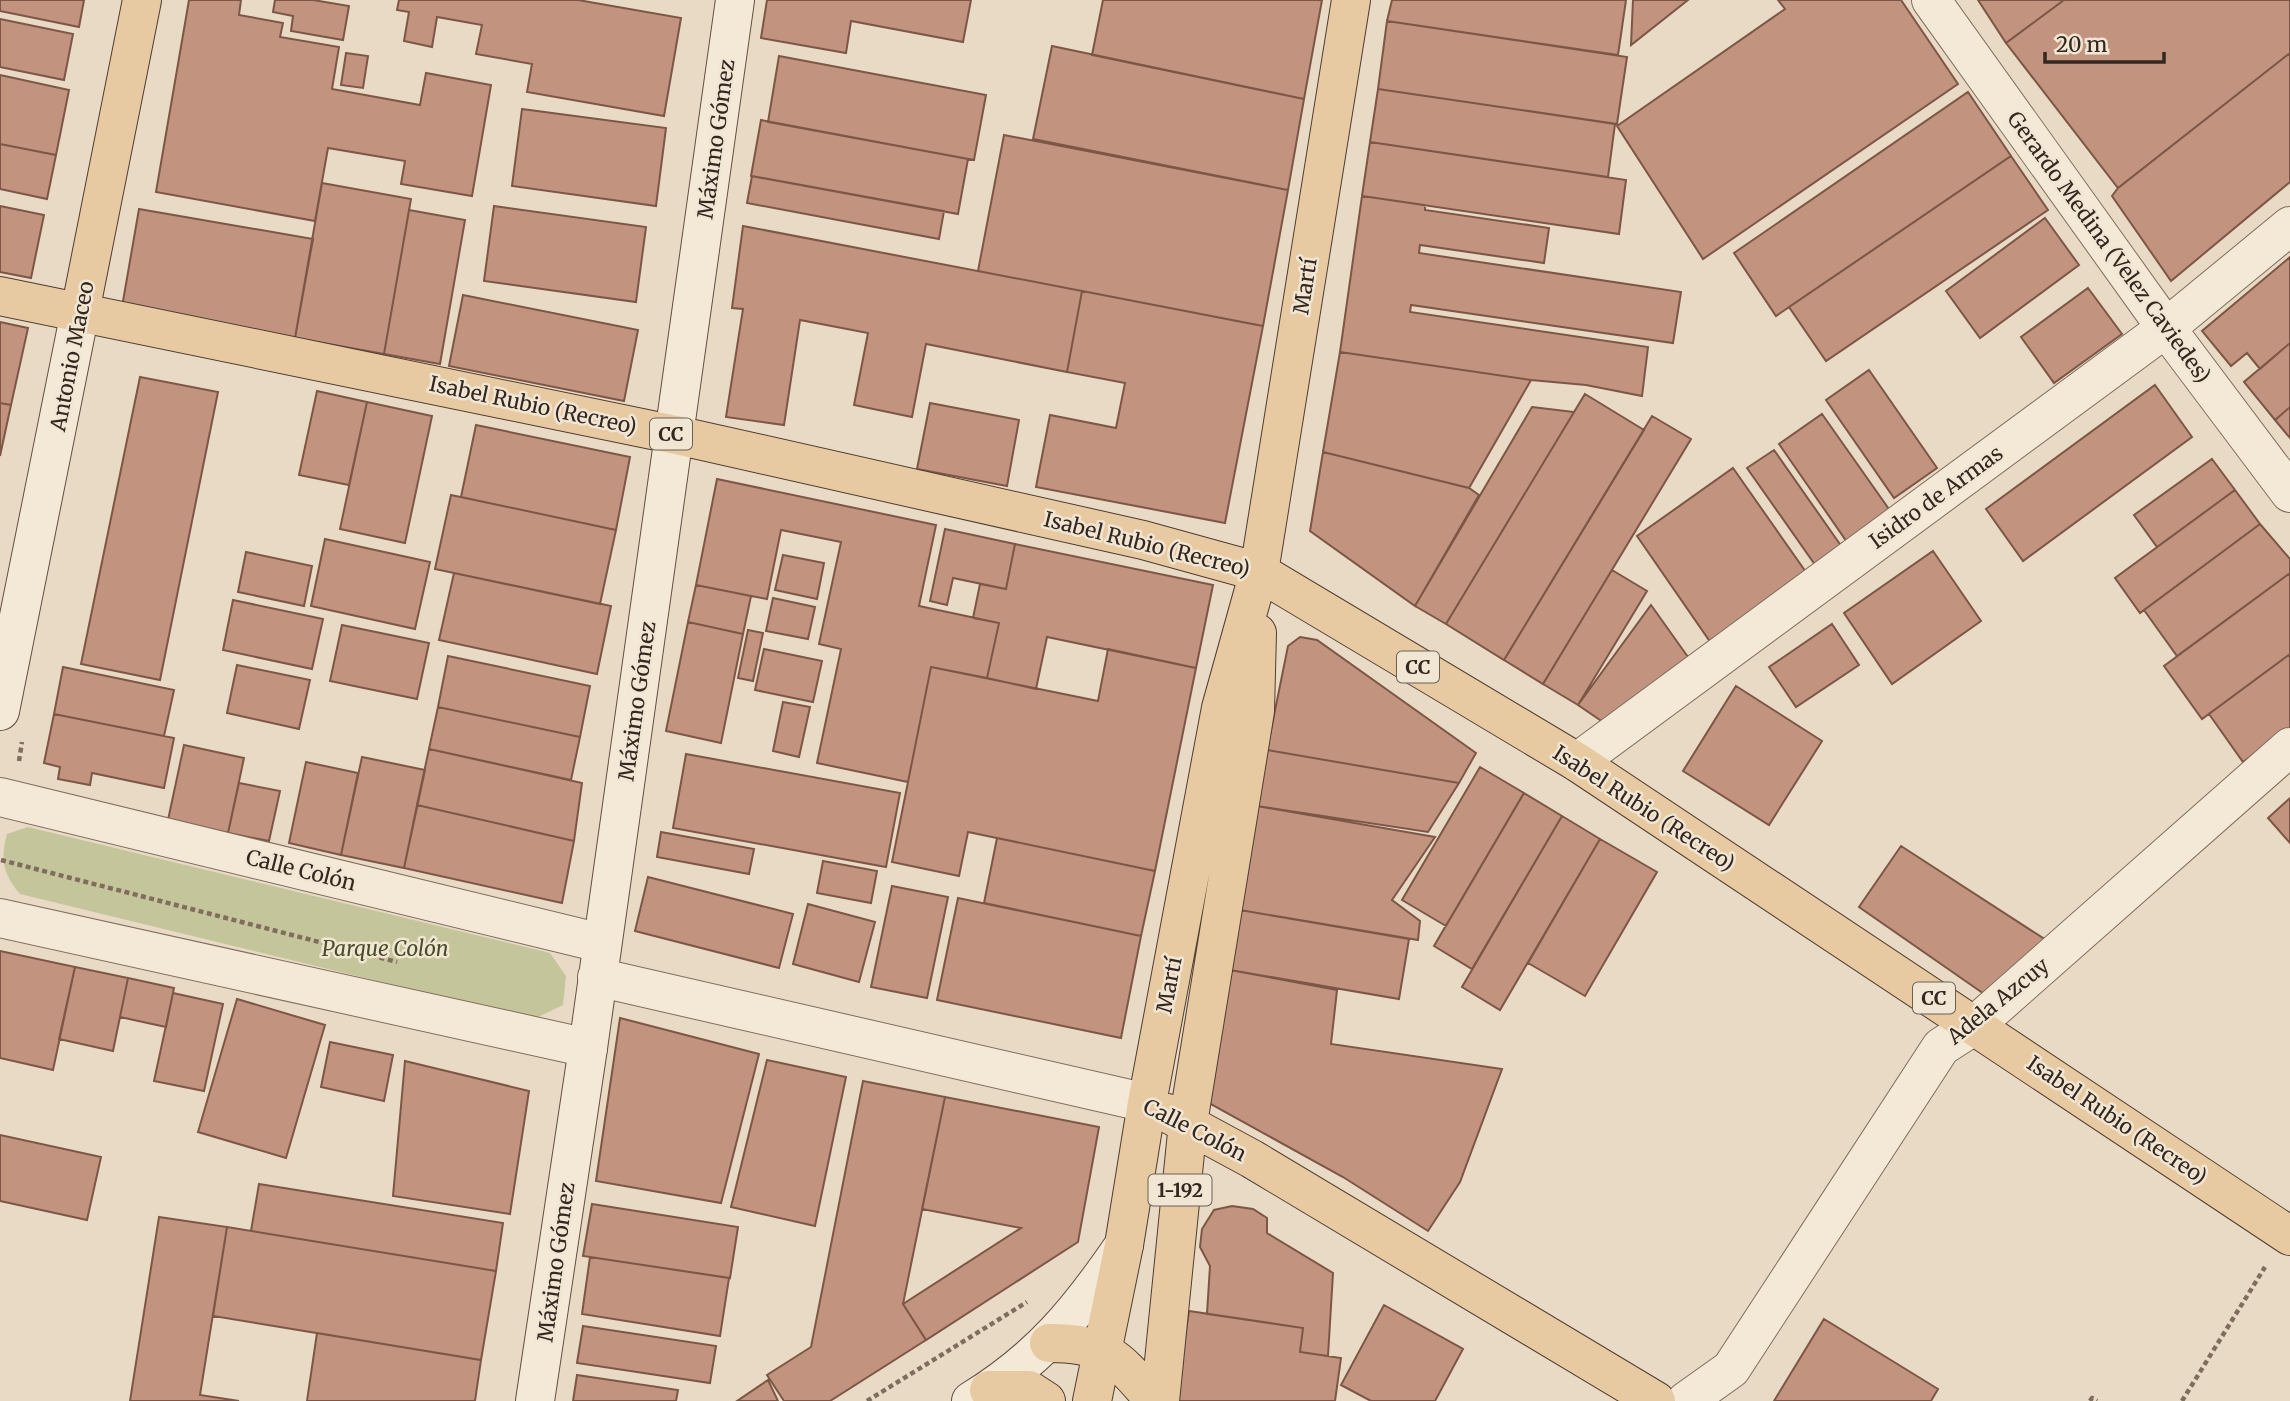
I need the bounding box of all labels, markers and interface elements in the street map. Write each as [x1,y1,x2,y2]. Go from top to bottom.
scale bar [2045,21,2164,65]
text: 20 m [2056,31,2108,58]
street label: Máximo Gómez [691,58,741,220]
street label: Gerardo Medina (Velez Caviedes) [2001,106,2217,388]
street label: Martí [1287,255,1323,316]
street label: Antonio Maceo [44,279,100,434]
street label: Isabel Rubio (Recreo) [427,370,639,440]
road number: CC [650,418,692,449]
street label: Isidro de Armas [1864,439,2008,555]
street label: Isabel Rubio (Recreo) [1041,505,1253,583]
street label: Máximo Gómez [612,620,662,782]
road number: CC [1397,652,1439,682]
street label: Isabel Rubio (Recreo) [1548,739,1740,877]
street label: Calle Colón [243,843,359,897]
park label: Parque Colón [322,935,448,962]
street label: Adela Azcuy [1941,951,2055,1051]
street label: Martí [1150,953,1188,1015]
road number: CC [1913,982,1955,1014]
street label: Isabel Rubio (Recreo) [2022,1050,2212,1190]
street label: Calle Colón [1139,1092,1251,1168]
road number: 1-192 [1148,1174,1212,1206]
street label: Máximo Gómez [531,1181,581,1343]

